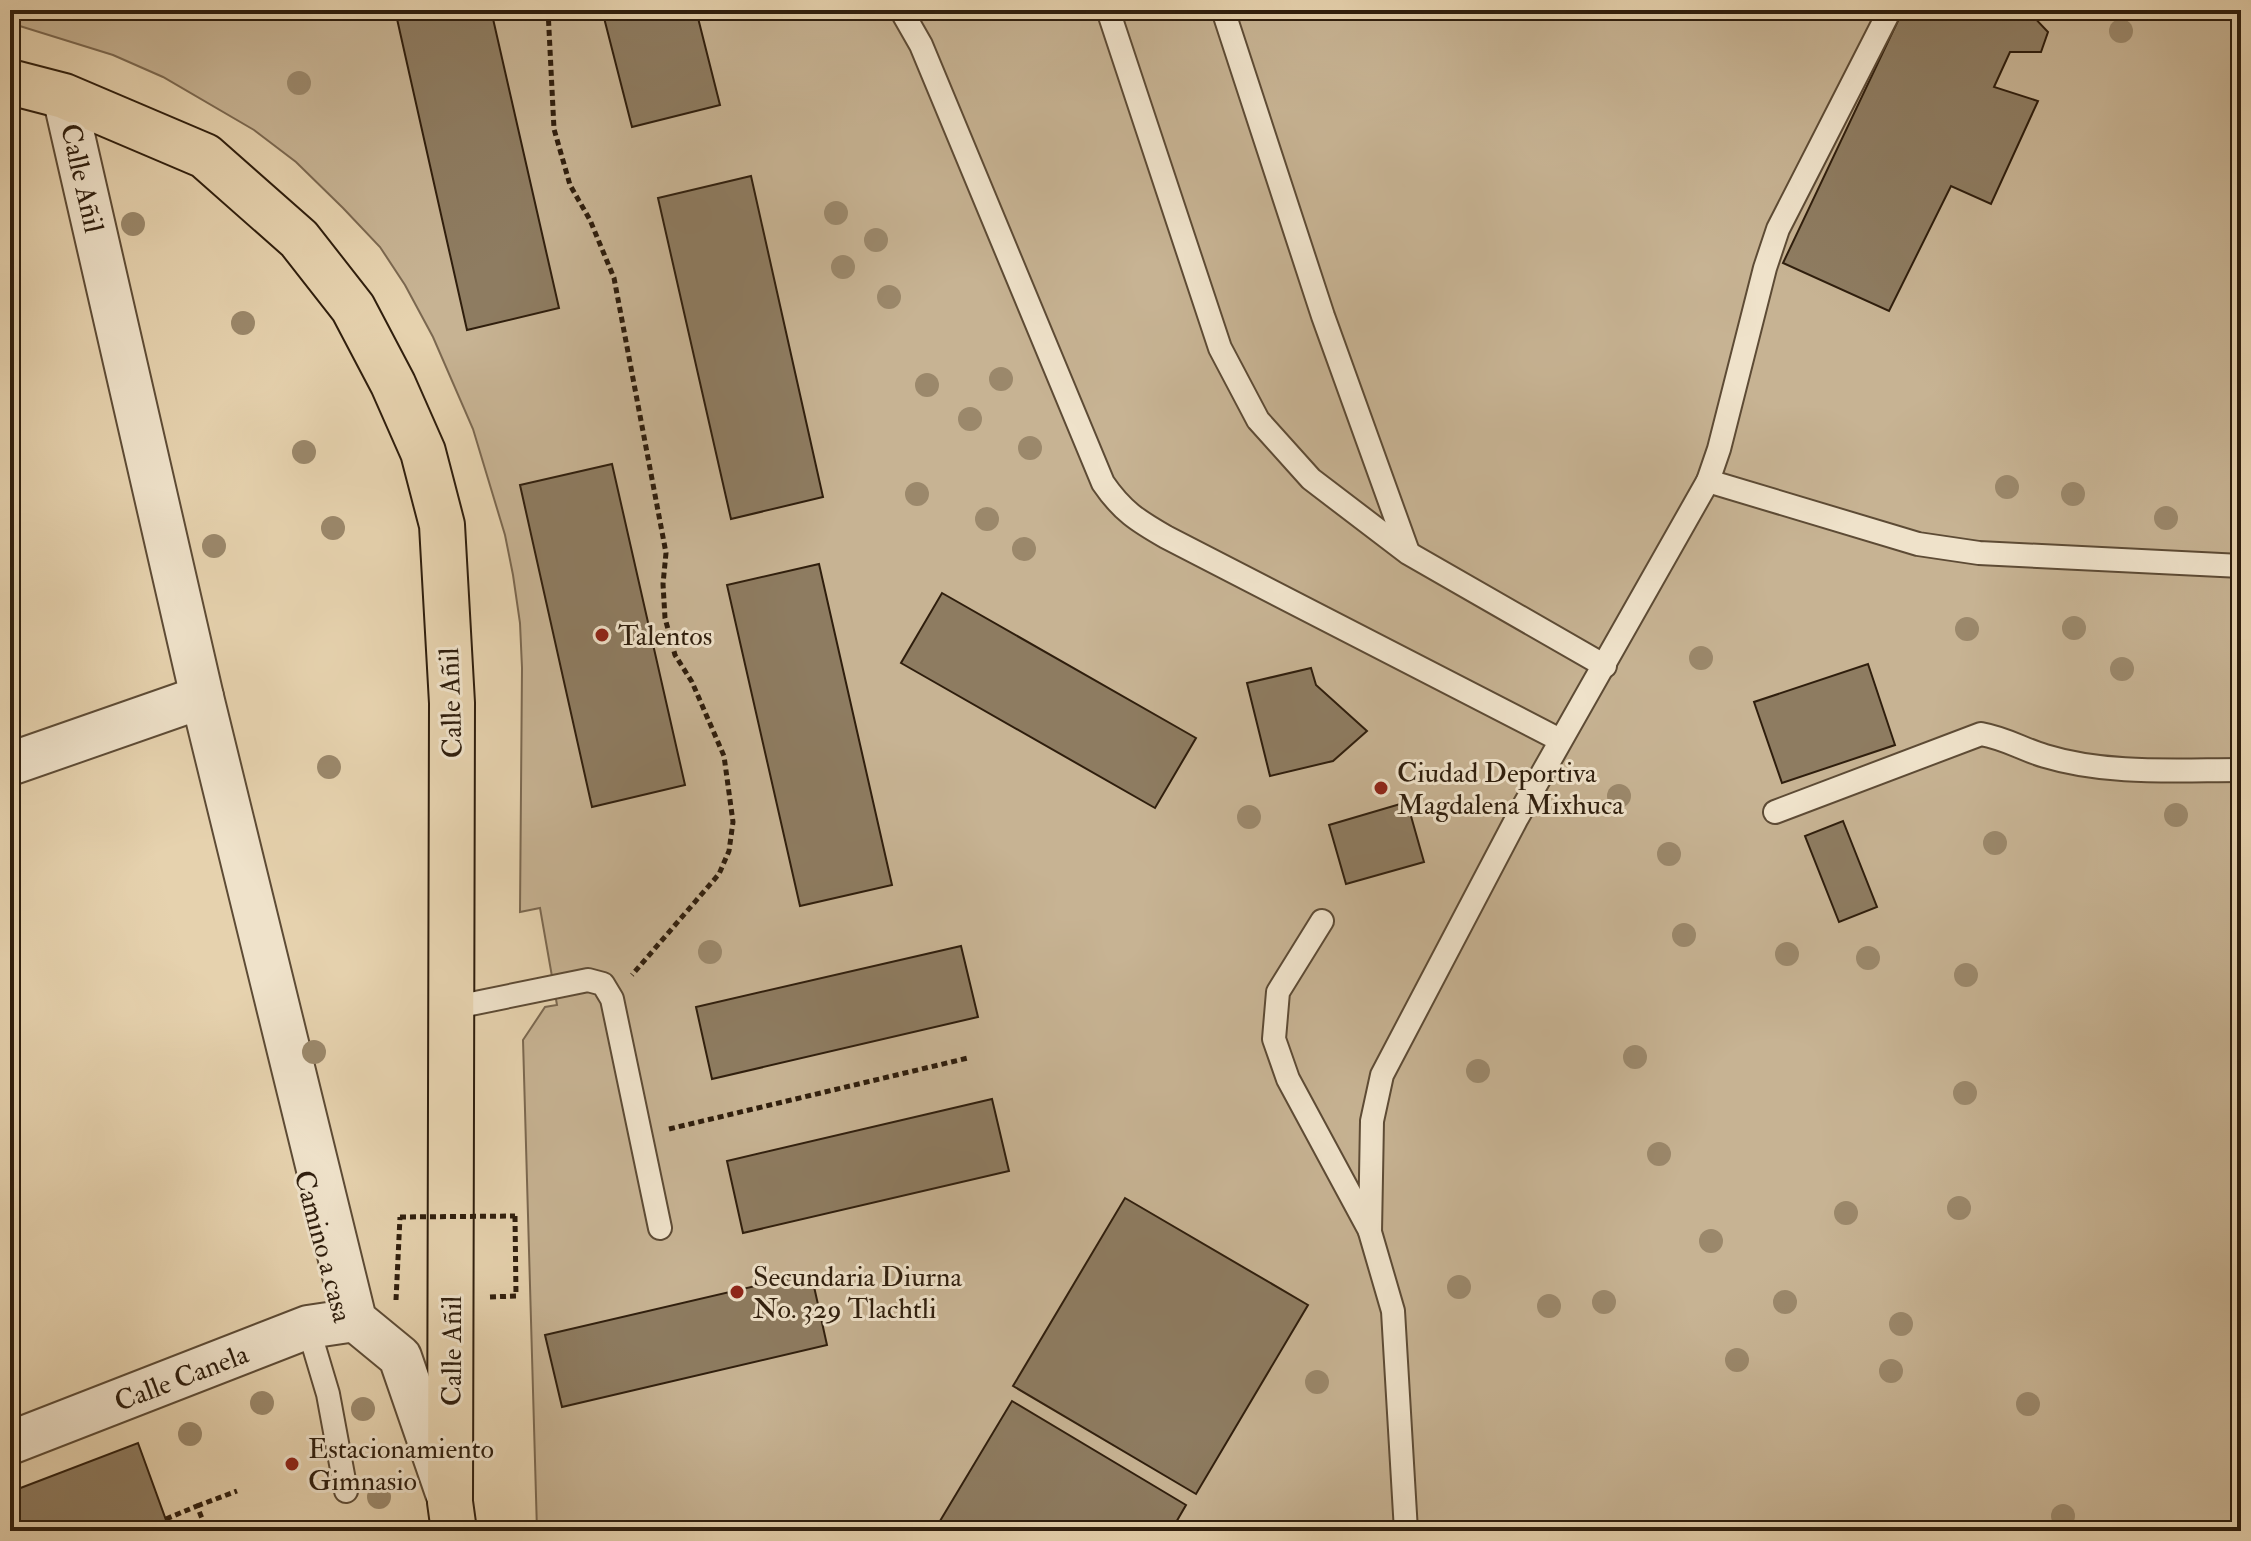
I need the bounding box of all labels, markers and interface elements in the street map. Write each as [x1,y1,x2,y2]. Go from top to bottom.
street label: Calle Añil [52,121,111,236]
place label: Talentos [618,619,712,654]
marker: Talentos [593,626,611,644]
street label: Calle Añil [432,647,471,759]
place label: Ciudad Deportiva Magdalena Mixhuca [1397,756,1624,823]
marker: Ciudad Deportiva Magdalena Mixhuca [1372,779,1390,797]
street label: Camino a casa [285,1166,360,1327]
place label: Secundaria Diurna No. 329 Tlachtli [753,1260,962,1327]
marker: Secundaria Diurna No. 329 Tlachtli [728,1283,746,1301]
street label: Calle Añil [435,1296,470,1406]
street label: Calle Canela [110,1337,254,1420]
place label: Estacionamiento Gimnasio [308,1432,494,1499]
marker: Estacionamiento Gimnasio [283,1455,301,1473]

